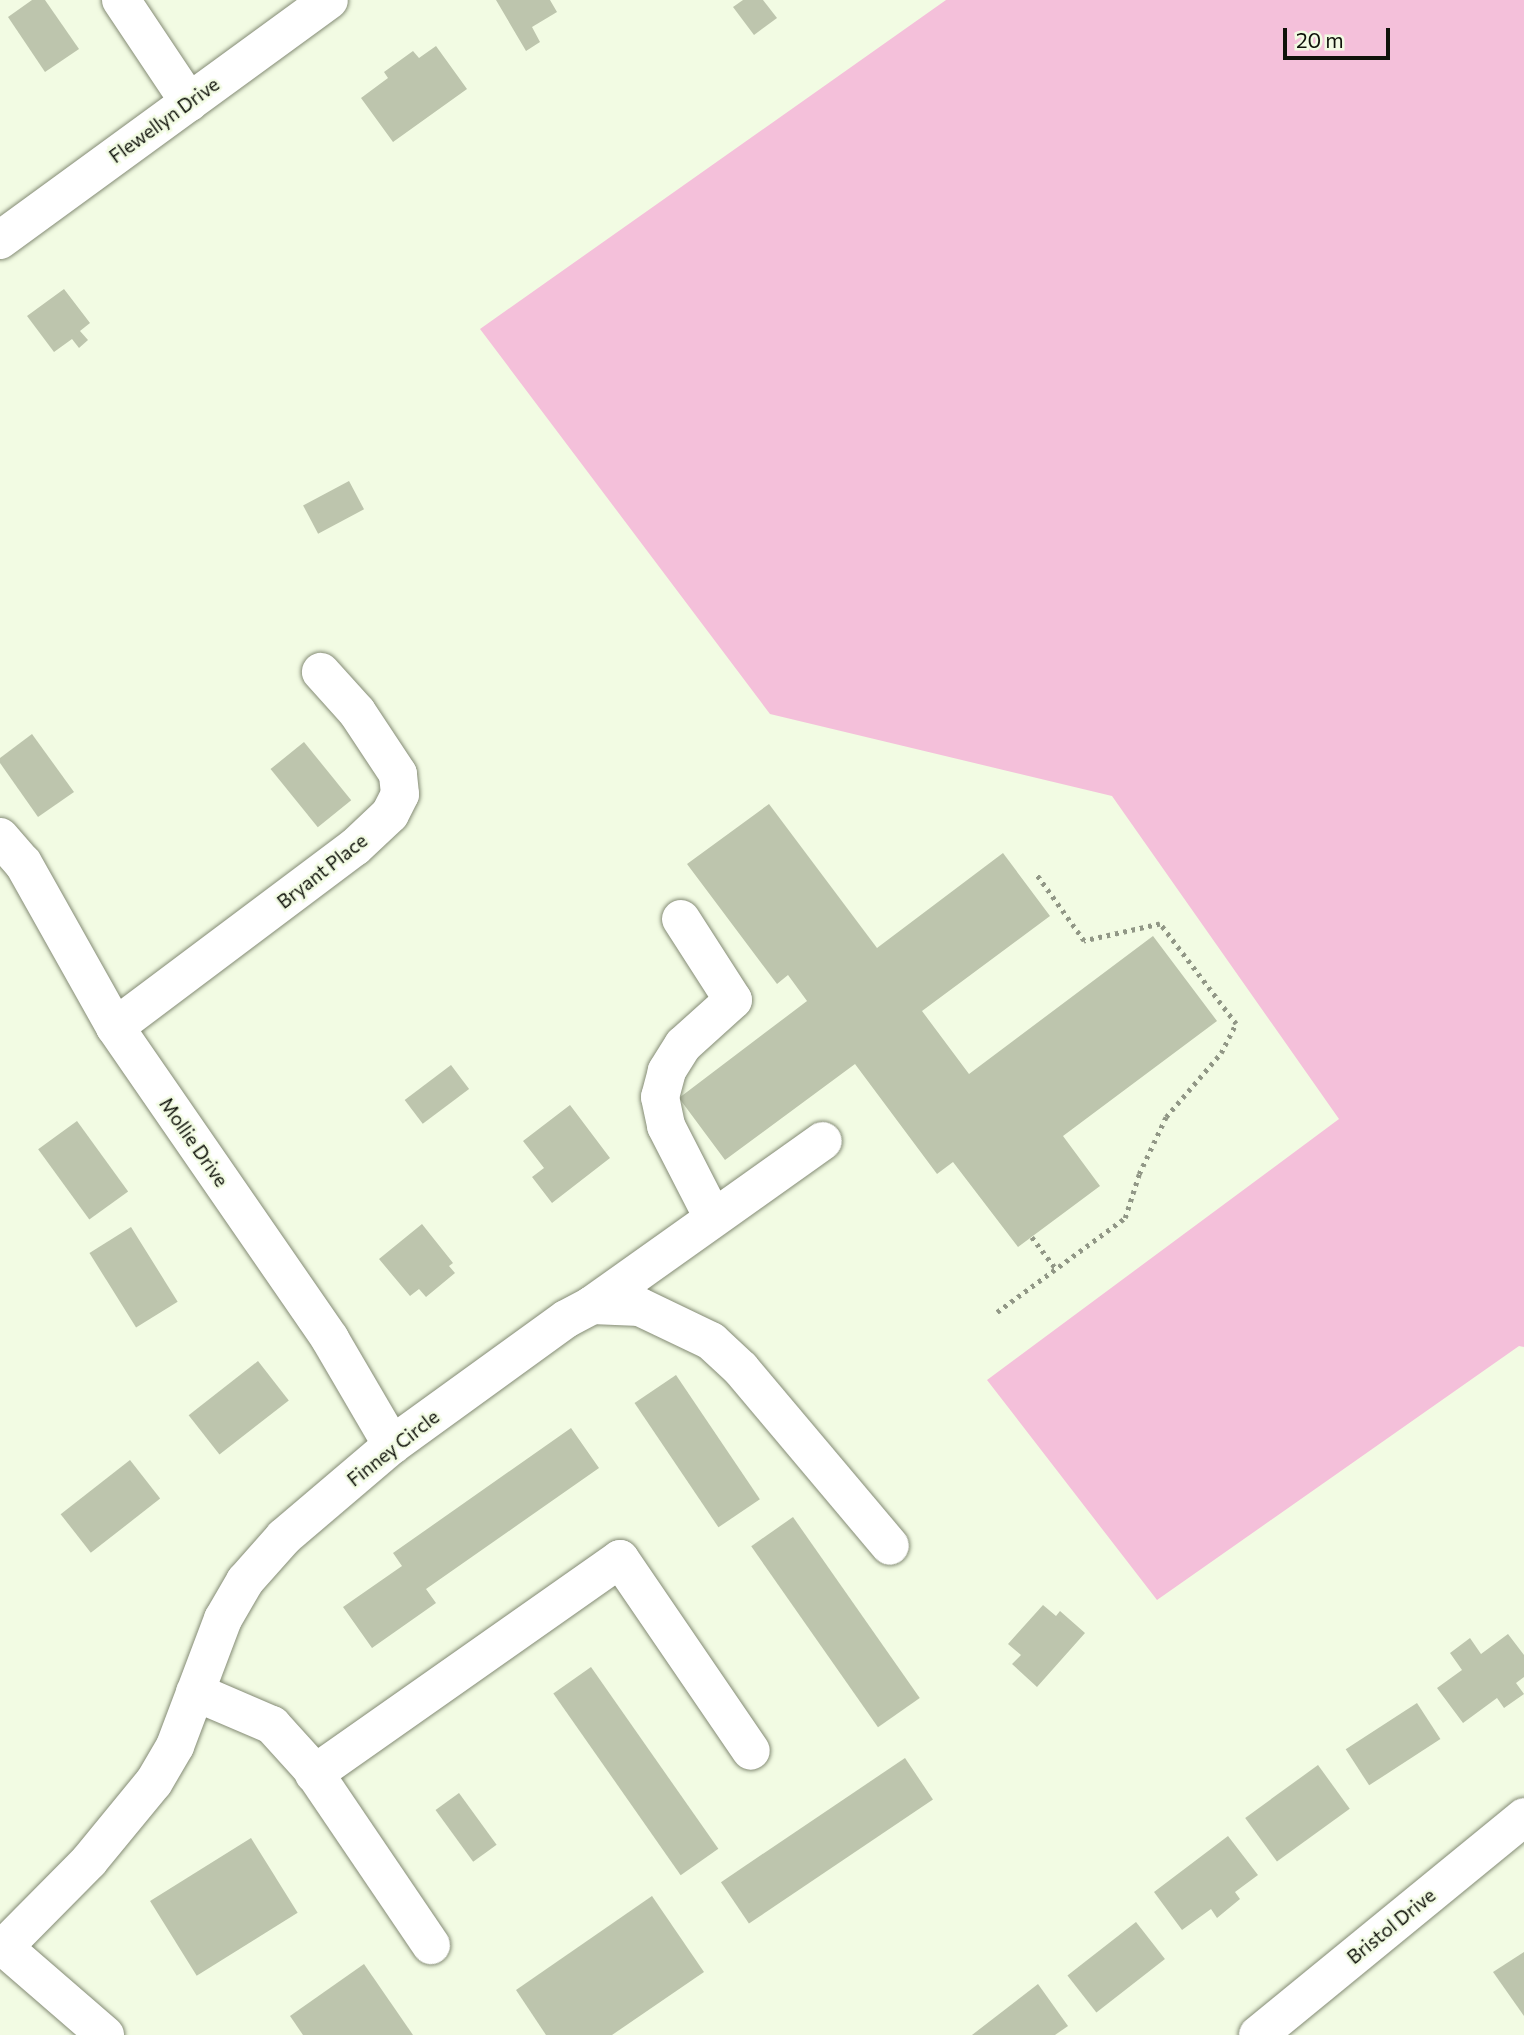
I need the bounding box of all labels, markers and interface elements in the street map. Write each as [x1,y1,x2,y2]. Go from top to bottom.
scale bar [1286,14,1393,58]
text: 20 m [1296,27,1344,52]
street label: Flewellyn Drive [105,72,223,168]
street label: Bryant Place [272,829,372,913]
street label: Mollie Drive [155,1093,233,1191]
street label: Finney Circle [343,1405,443,1491]
street label: Bristol Drive [1342,1884,1440,1968]

